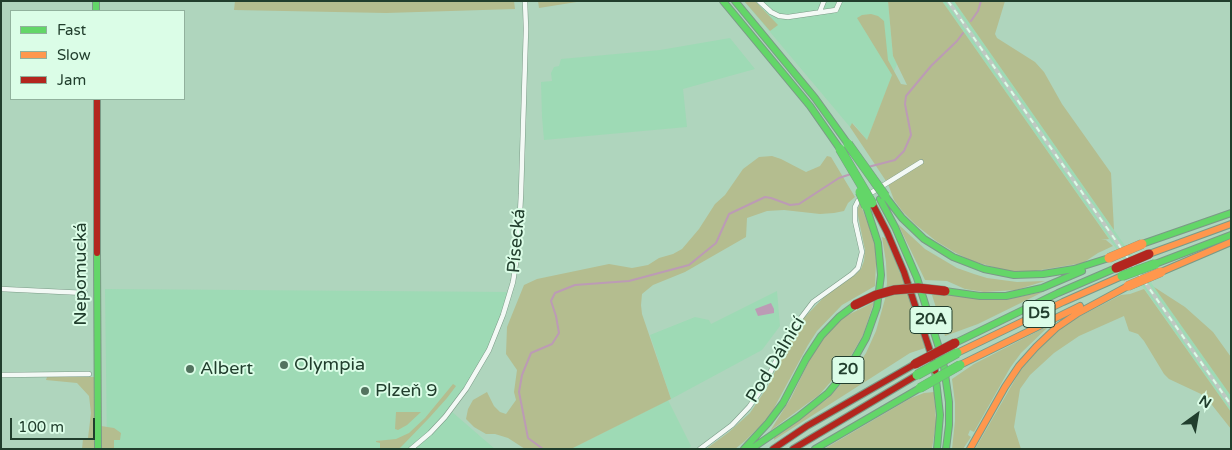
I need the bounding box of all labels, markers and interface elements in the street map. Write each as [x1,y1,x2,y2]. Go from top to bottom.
legend [10,10,185,100]
text: Fast [57,21,86,39]
text: Slow [57,46,91,64]
text: Jam [57,71,86,89]
street label: Písecká [503,208,531,274]
street label: Nepomucká [70,222,92,326]
road number: D5 [1023,300,1055,328]
road number: 20A [910,306,952,334]
street label: Pod Dálnicí [742,313,810,407]
place label: Olympia [294,354,365,376]
road number: 20 [832,356,864,384]
place label: Albert [200,358,253,380]
marker: Olympia [278,359,290,371]
marker: Albert [184,363,196,375]
place label: Plzeň 9 [375,380,438,402]
marker: Plzeň 9 [359,385,371,397]
north arrow [1172,390,1222,440]
text: N [1196,392,1214,412]
scale bar [12,408,98,440]
text: 100 m [18,418,64,436]

